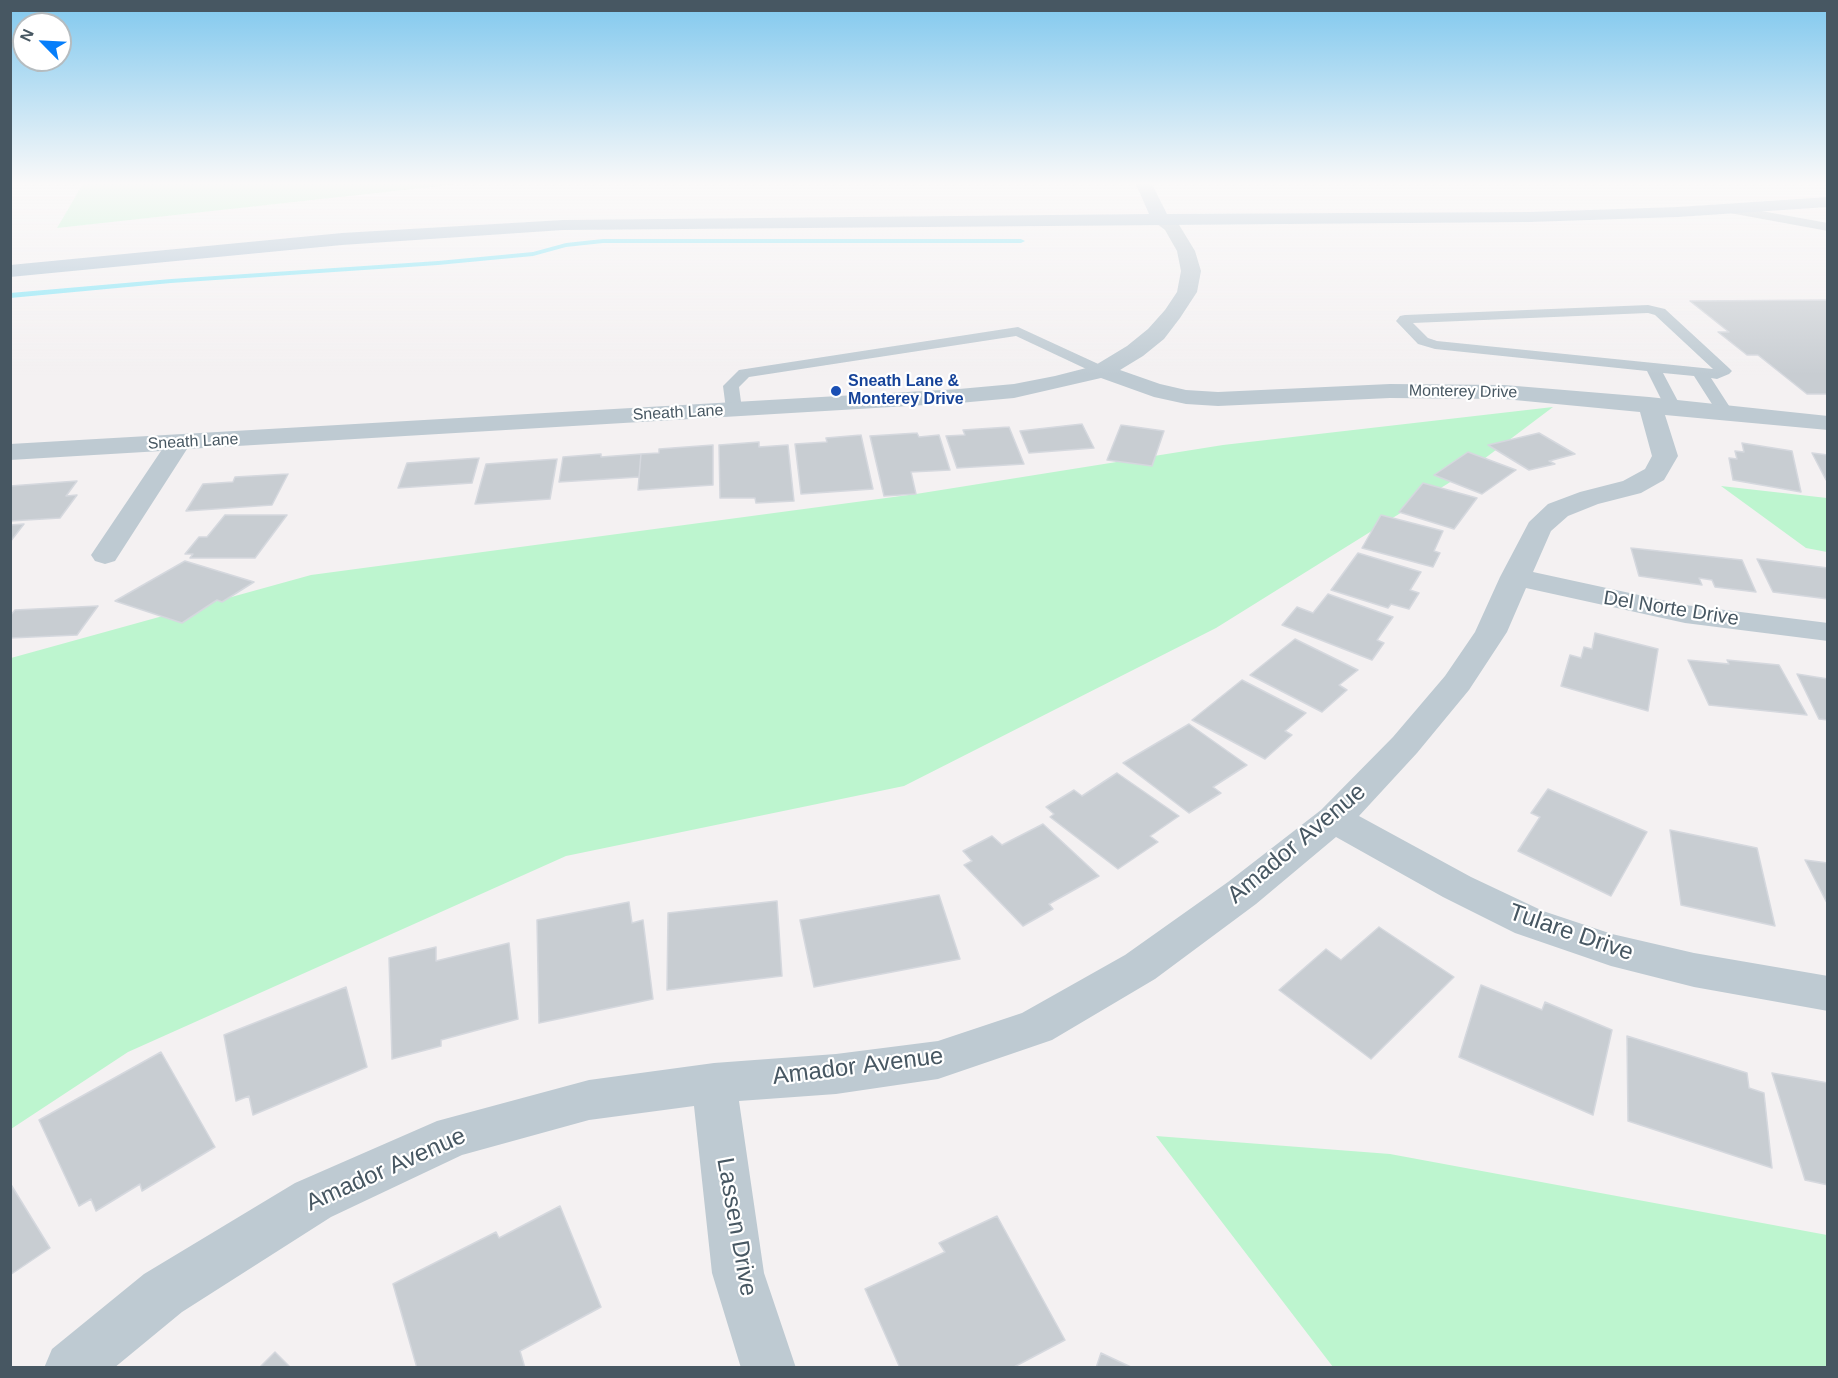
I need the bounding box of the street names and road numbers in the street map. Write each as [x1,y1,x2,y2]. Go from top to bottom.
street label: Monterey Drive [1409,381,1517,403]
street label: Sneath Lane [632,401,724,425]
street label: Sneath Lane [147,430,239,454]
street label: Del Norte Drive [1602,586,1740,632]
street label: Amador Avenue [1222,778,1372,910]
street label: Tulare Drive [1505,898,1637,968]
street label: Amador Avenue [771,1042,945,1092]
street label: Amador Avenue [302,1122,470,1218]
street label: Lassen Drive [710,1156,762,1298]

